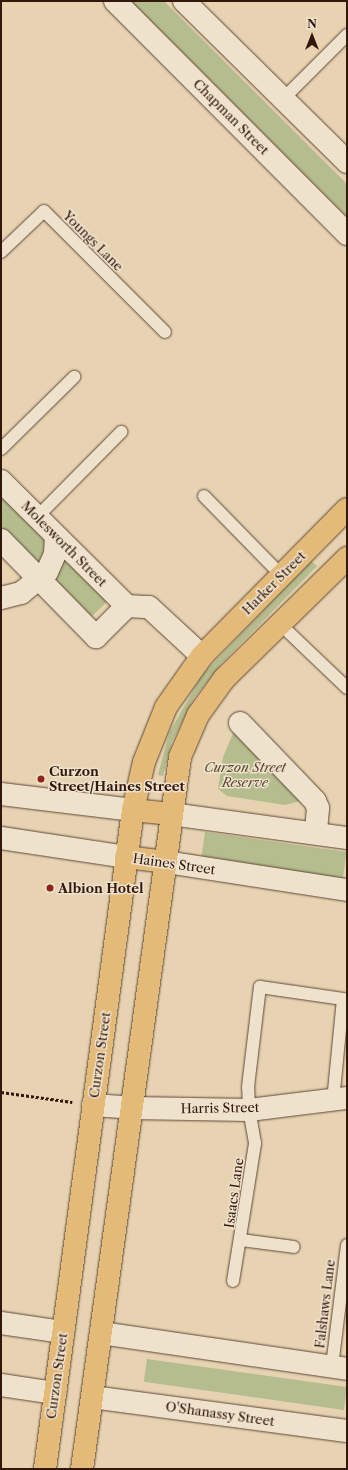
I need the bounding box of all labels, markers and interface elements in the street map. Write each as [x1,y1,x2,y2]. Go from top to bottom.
north arrow [292,16,332,56]
text: N [307,17,317,31]
street label: Chapman Street [190,76,272,158]
street label: Youngs Lane [60,208,126,274]
street label: Molesworth Street [18,498,110,590]
street label: Harker Street [239,548,309,618]
park label: Curzon Street Reserve [204,760,286,791]
place label: Curzon Street/Haines Street [49,764,185,795]
marker: Curzon Street/Haines Street [36,774,46,784]
street label: Haines Street [132,850,216,878]
place label: Albion Hotel [58,880,144,896]
marker: Albion Hotel [45,883,55,893]
street label: Curzon Street [86,1011,114,1099]
street label: Harris Street [180,1100,260,1116]
street label: Isaacs Lane [221,1157,247,1229]
street label: Falshaws Lane [312,1259,338,1349]
street label: Curzon Street [43,1332,71,1420]
street label: O'Shanassy Street [164,1399,276,1429]

